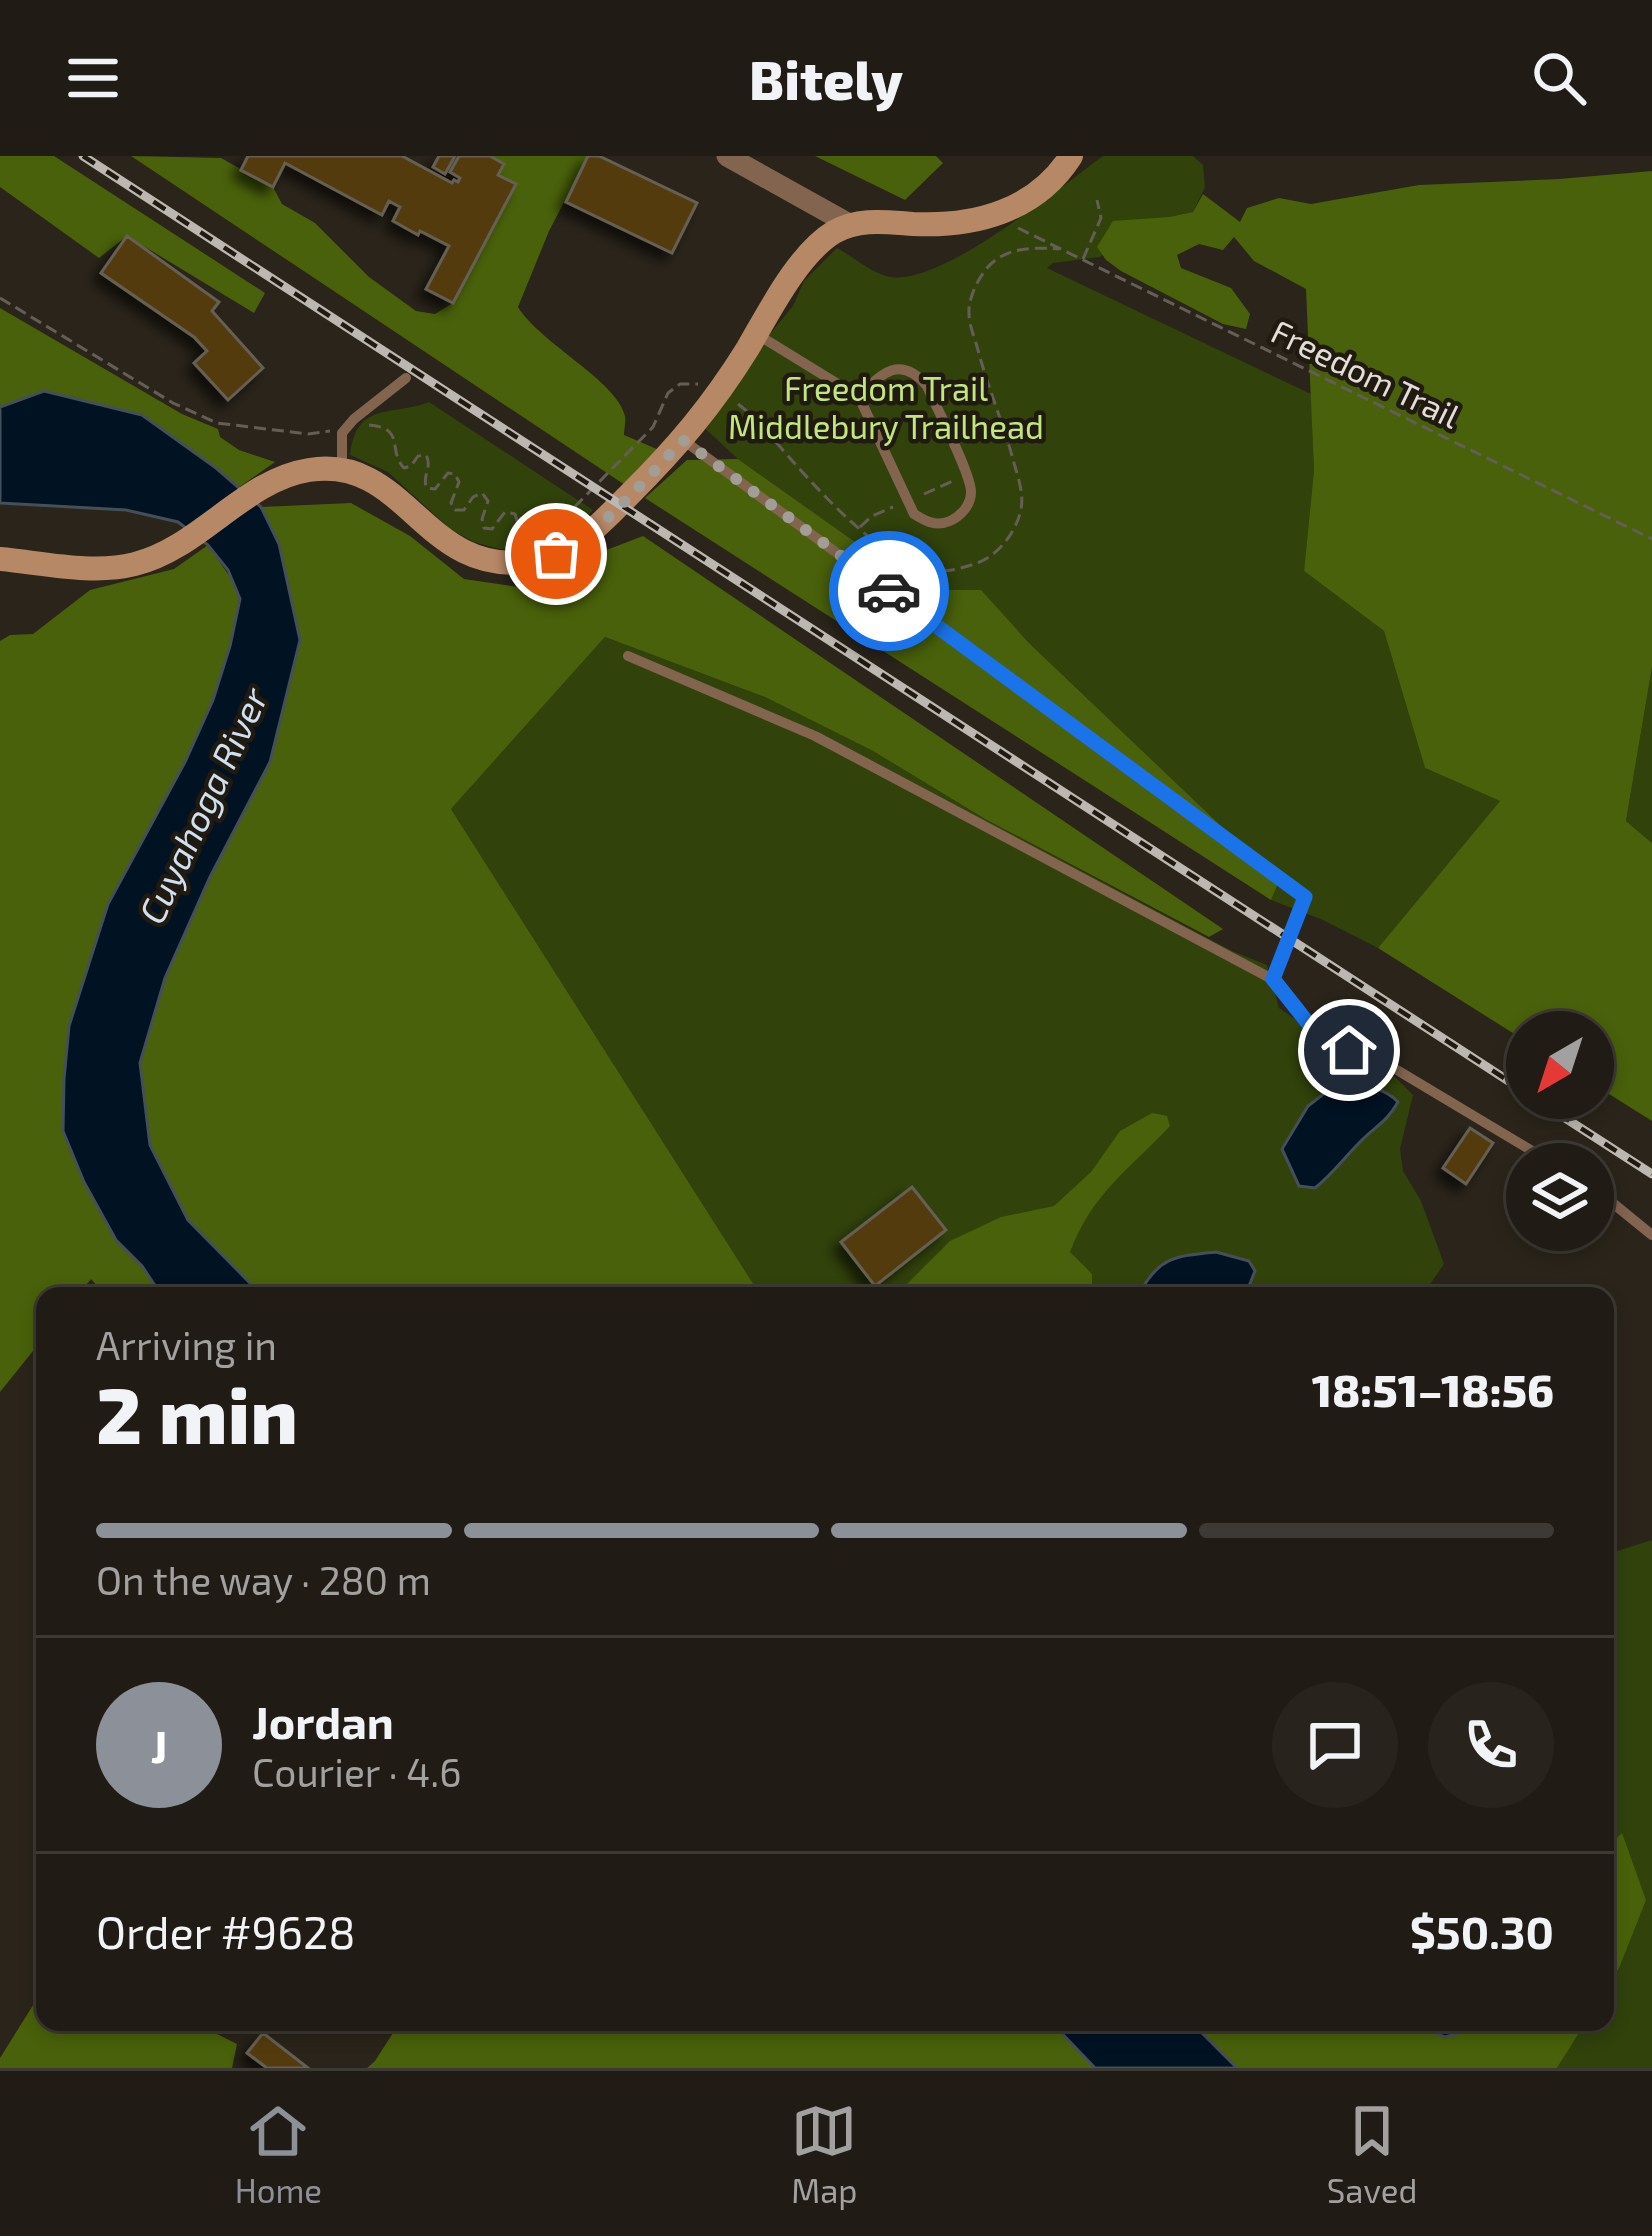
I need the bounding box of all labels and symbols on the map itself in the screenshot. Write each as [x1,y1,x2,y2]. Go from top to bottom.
street label: Freedom Trail [1266,310,1467,436]
park label: Freedom Trail Middlebury Trailhead [728,368,1044,446]
pin [505,503,607,605]
courier [829,531,949,651]
water label: Cuyahoga River [129,680,277,930]
pin [1298,999,1400,1101]
north arrow [1506,1011,1614,1119]

